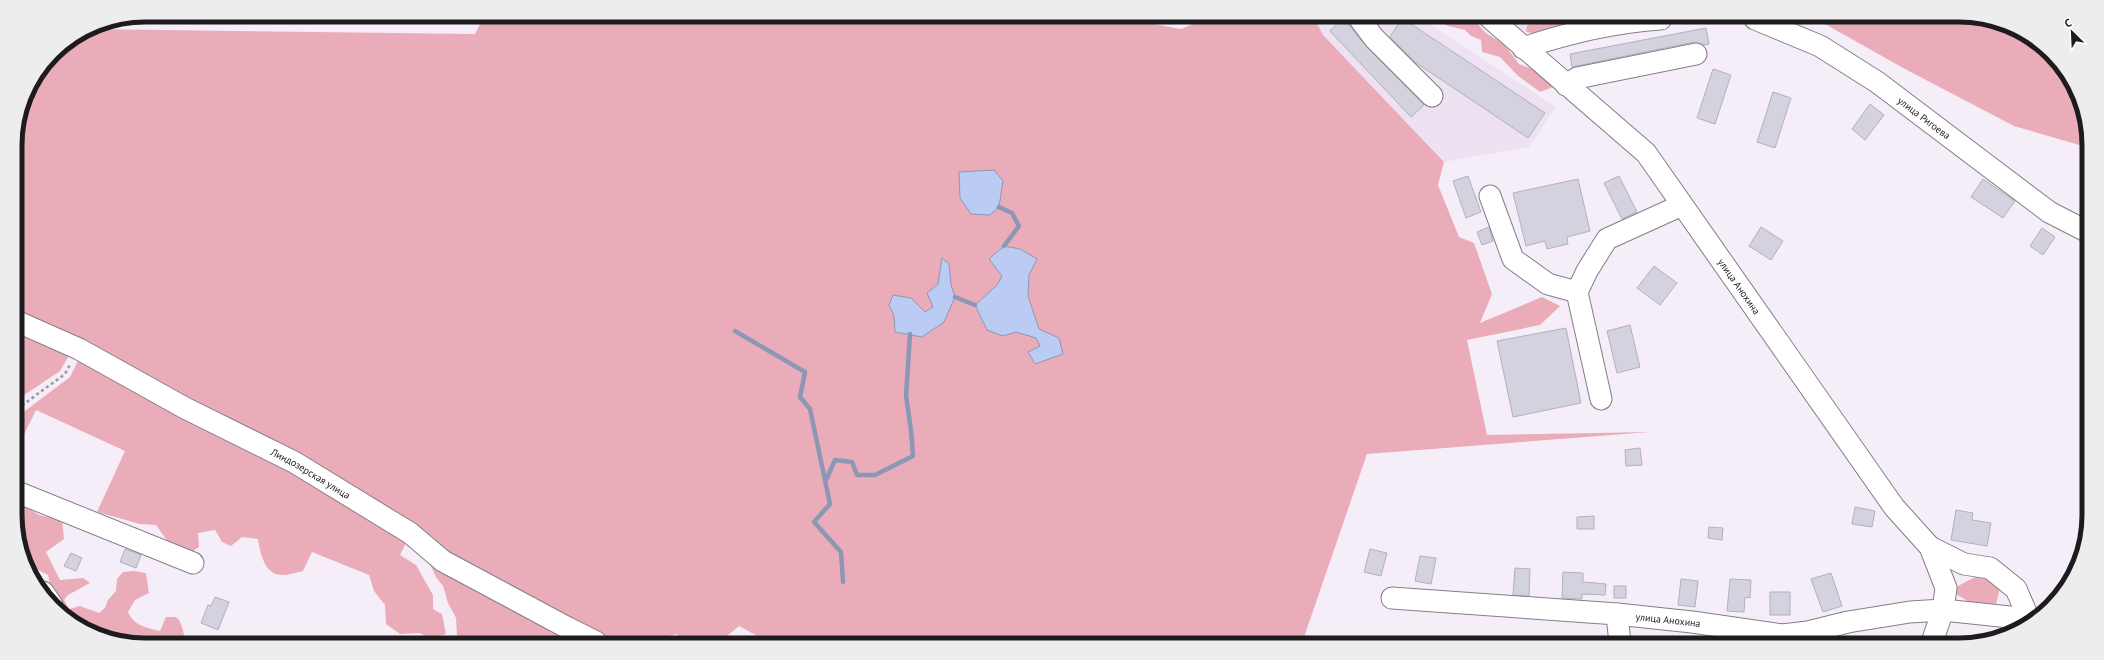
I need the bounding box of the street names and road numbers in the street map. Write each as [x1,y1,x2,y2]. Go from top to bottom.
street label: улица Ригоева [1895,94,1953,142]
street label: улица Анохина [1715,256,1763,317]
street label: Линдозерская улица [268,445,353,502]
street label: улица Анохина [1635,610,1702,630]

